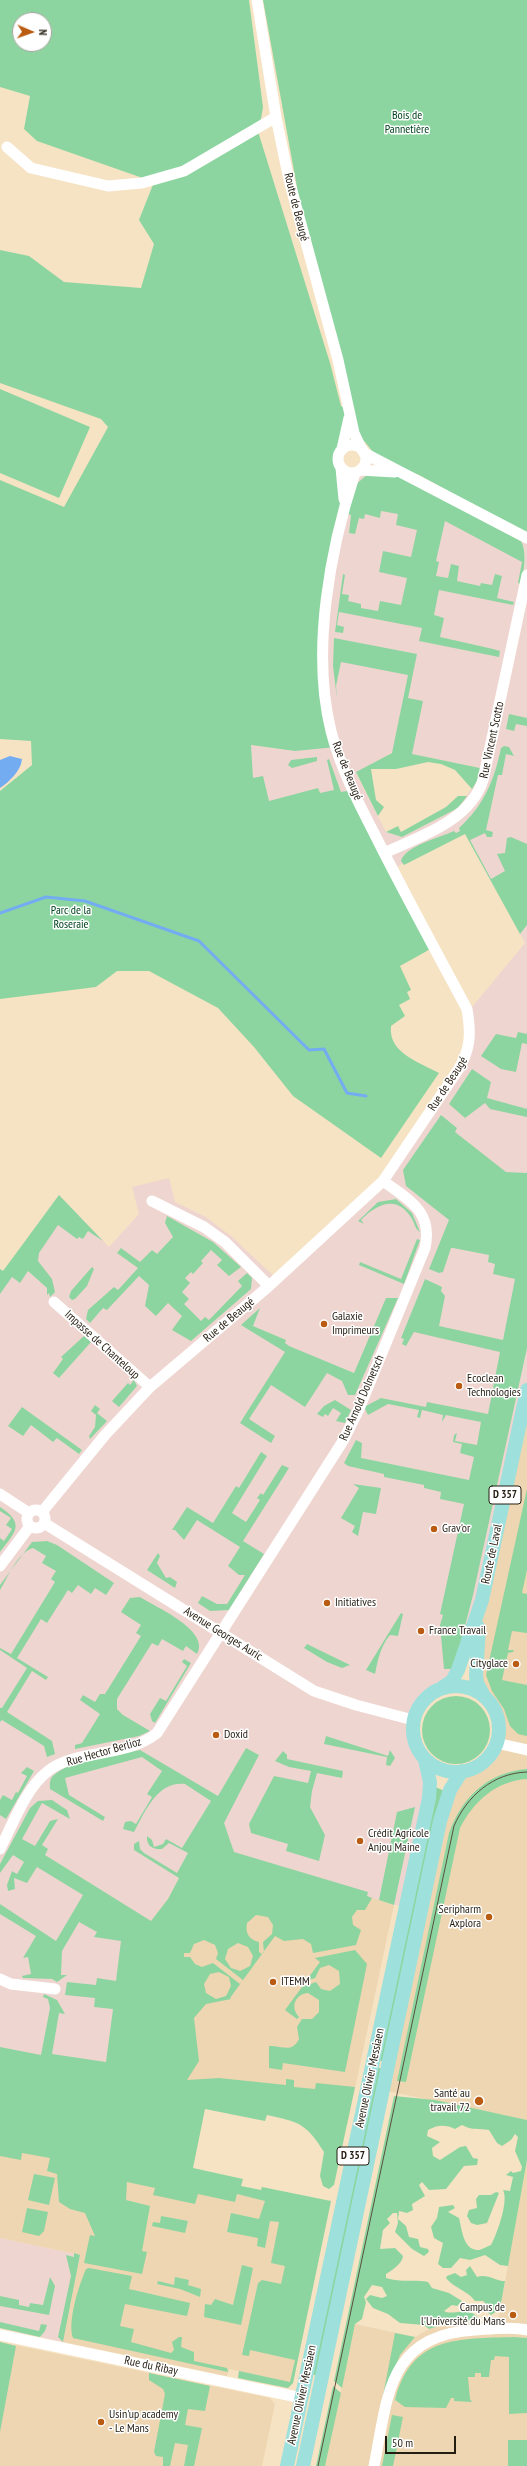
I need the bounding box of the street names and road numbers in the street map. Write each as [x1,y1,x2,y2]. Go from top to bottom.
street label: Route de Beaugé [281,171,311,243]
street label: Rue Vincent Scotto [477,700,507,780]
street label: Rue de Beaugé [329,740,365,802]
street label: Rue de Beaugé [425,1054,471,1114]
street label: Rue de Beaugé [201,1295,257,1345]
street label: Impasse de Chanteloup [61,1307,143,1383]
street label: Rue Arnold Dolmetsch [337,1353,387,1443]
road number: D 357 [489,1486,521,1504]
street label: Route de Laval [479,1523,505,1585]
street label: Avenue Georges Auric [181,1604,265,1664]
street label: Rue Hector Berlioz [65,1734,143,1770]
street label: Avenue Olivier Messiaen [352,2027,388,2129]
road number: D 357 [337,2147,369,2165]
street label: Avenue Olivier Messiaen [284,2344,320,2446]
street label: Rue du Ribay [123,2353,179,2379]

